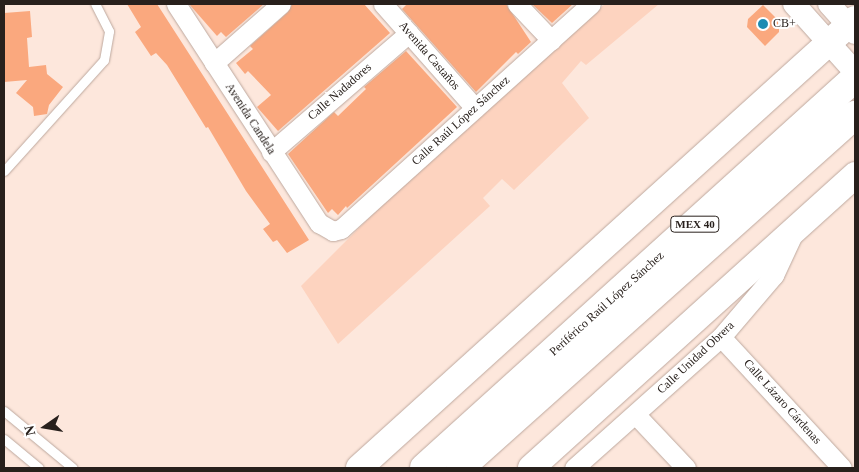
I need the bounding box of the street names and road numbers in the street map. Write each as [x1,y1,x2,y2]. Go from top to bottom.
street label: Avenida Castaños [395,19,463,93]
street label: Calle Nadadores [305,60,375,124]
street label: Calle Raúl López Sánchez [409,73,513,169]
street label: Avenida Candela [222,81,278,157]
road number: MEX 40 [670,215,720,232]
street label: Periférico Raúl López Sánchez [547,249,667,359]
street label: Calle Unidad Obrera [655,319,737,397]
street label: Calle Lázaro Cárdenas [740,357,824,447]

